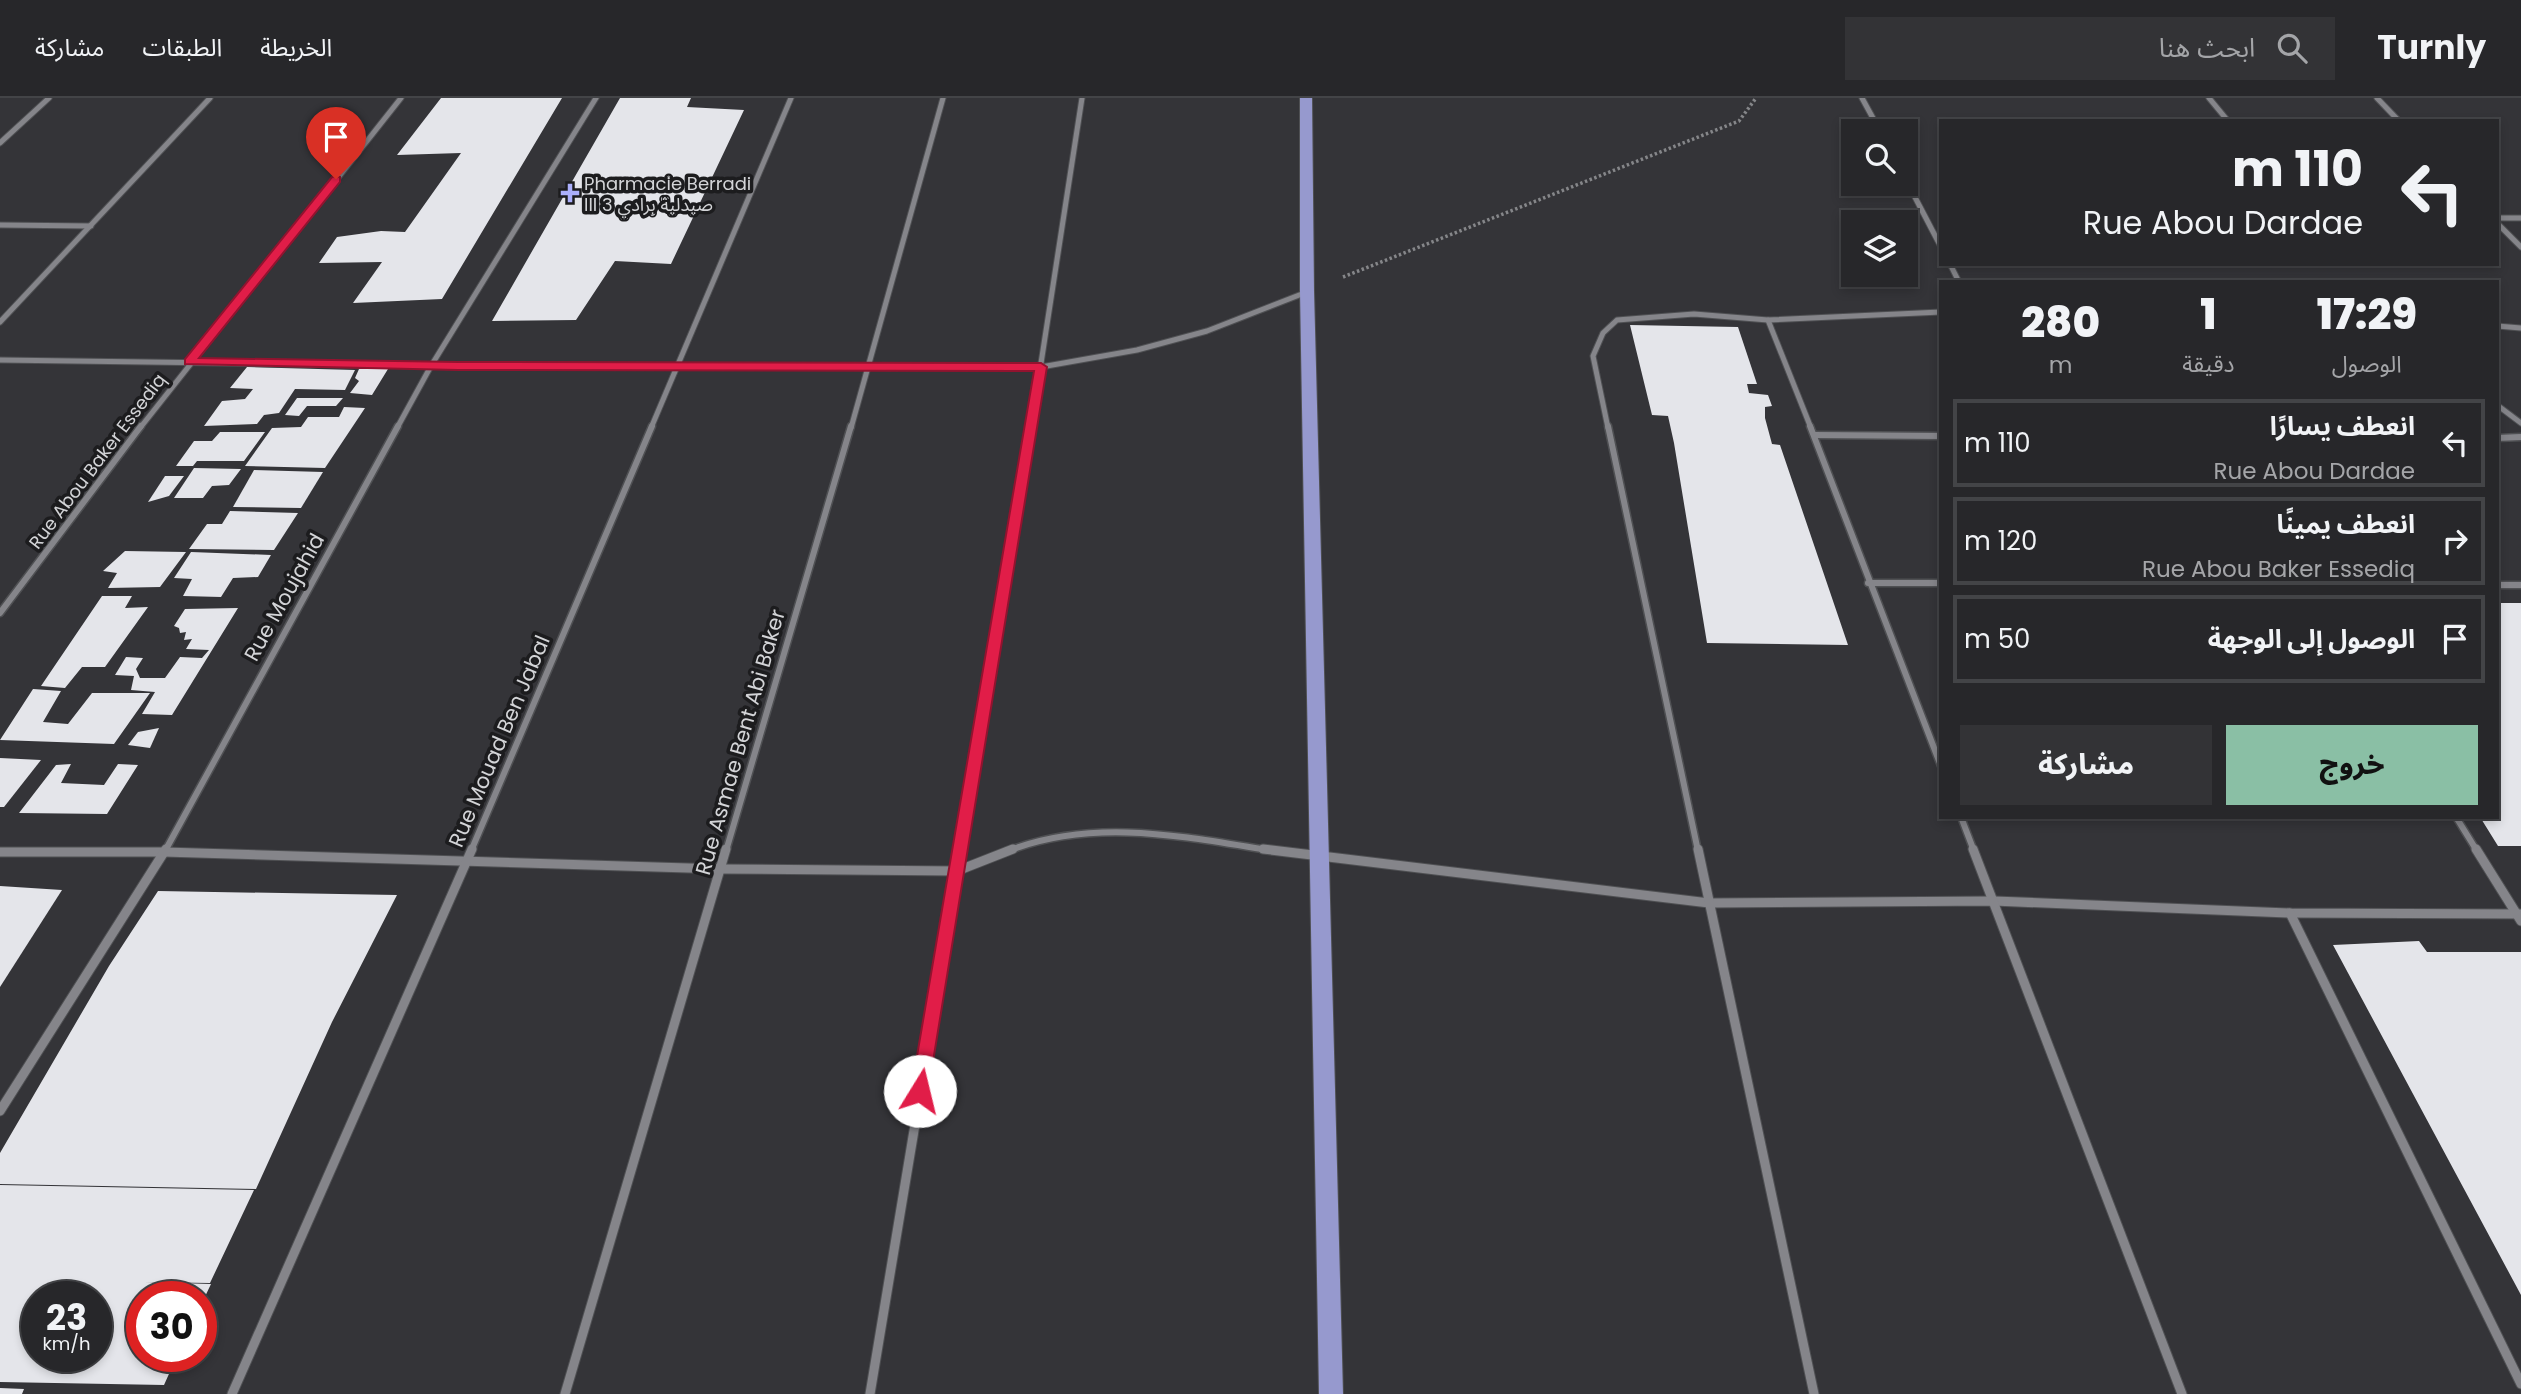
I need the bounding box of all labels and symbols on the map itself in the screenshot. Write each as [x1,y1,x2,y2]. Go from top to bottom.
pin [306,107,366,179]
place label: Pharmacie Berradi III صيدلية برادي 3 [584,171,751,218]
marker: Pharmacie Berradi III صيدلية برادي 3 [562,185,578,201]
street label: Rue Abou Baker Essediq [23,368,171,554]
street label: Rue Moujahid [237,528,331,666]
street label: Rue Asmae Bent Abi Baker [688,606,792,878]
street label: Rue Mouad Ben Jabal [441,631,557,851]
position arrow [883,1054,957,1128]
speed limit sign: 30 [126,1281,217,1372]

